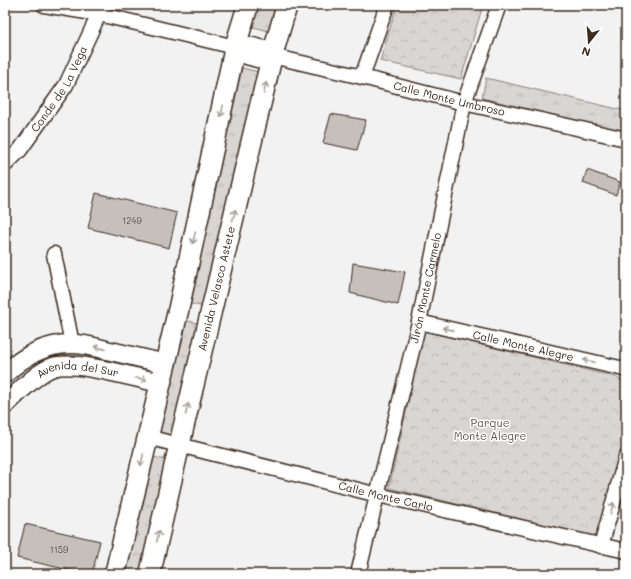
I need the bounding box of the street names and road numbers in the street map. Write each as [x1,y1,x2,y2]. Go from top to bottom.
street label: Conde de La Vega [27,43,90,135]
street label: Calle Monte Umbroso [392,77,507,119]
street label: Avenida Velasco Astete [194,224,238,352]
street label: Jirón Monte Carmelo [406,231,444,345]
street label: Calle Monte Alegre [471,327,576,364]
street label: Avenida del Sur [33,357,120,381]
street label: Calle Monte Carlo [337,477,435,514]

